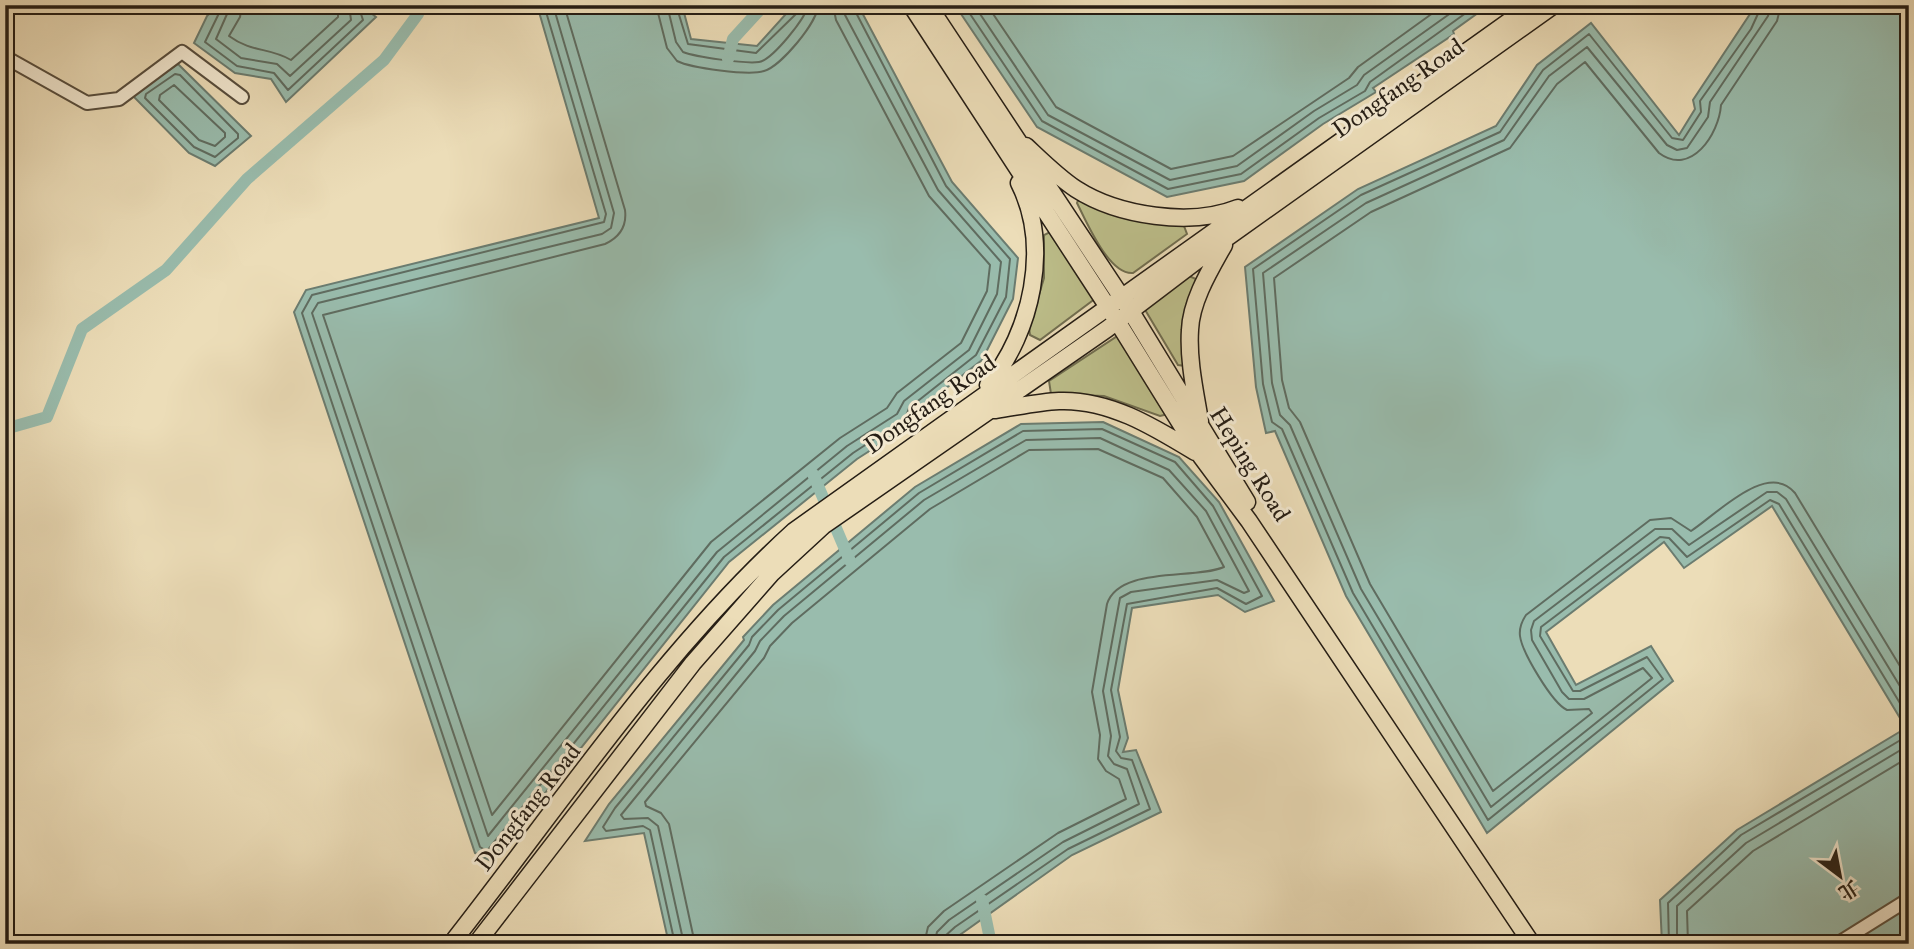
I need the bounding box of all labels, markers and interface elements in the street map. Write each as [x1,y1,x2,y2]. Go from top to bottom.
street label: Dongfang Road [1326,32,1470,144]
street label: Dongfang Road [858,348,1002,460]
street label: Heping Road [1203,401,1297,527]
street label: Dongfang Road [469,737,587,877]
north arrow [1806,841,1876,911]
text: 北 [1835,875,1863,905]

